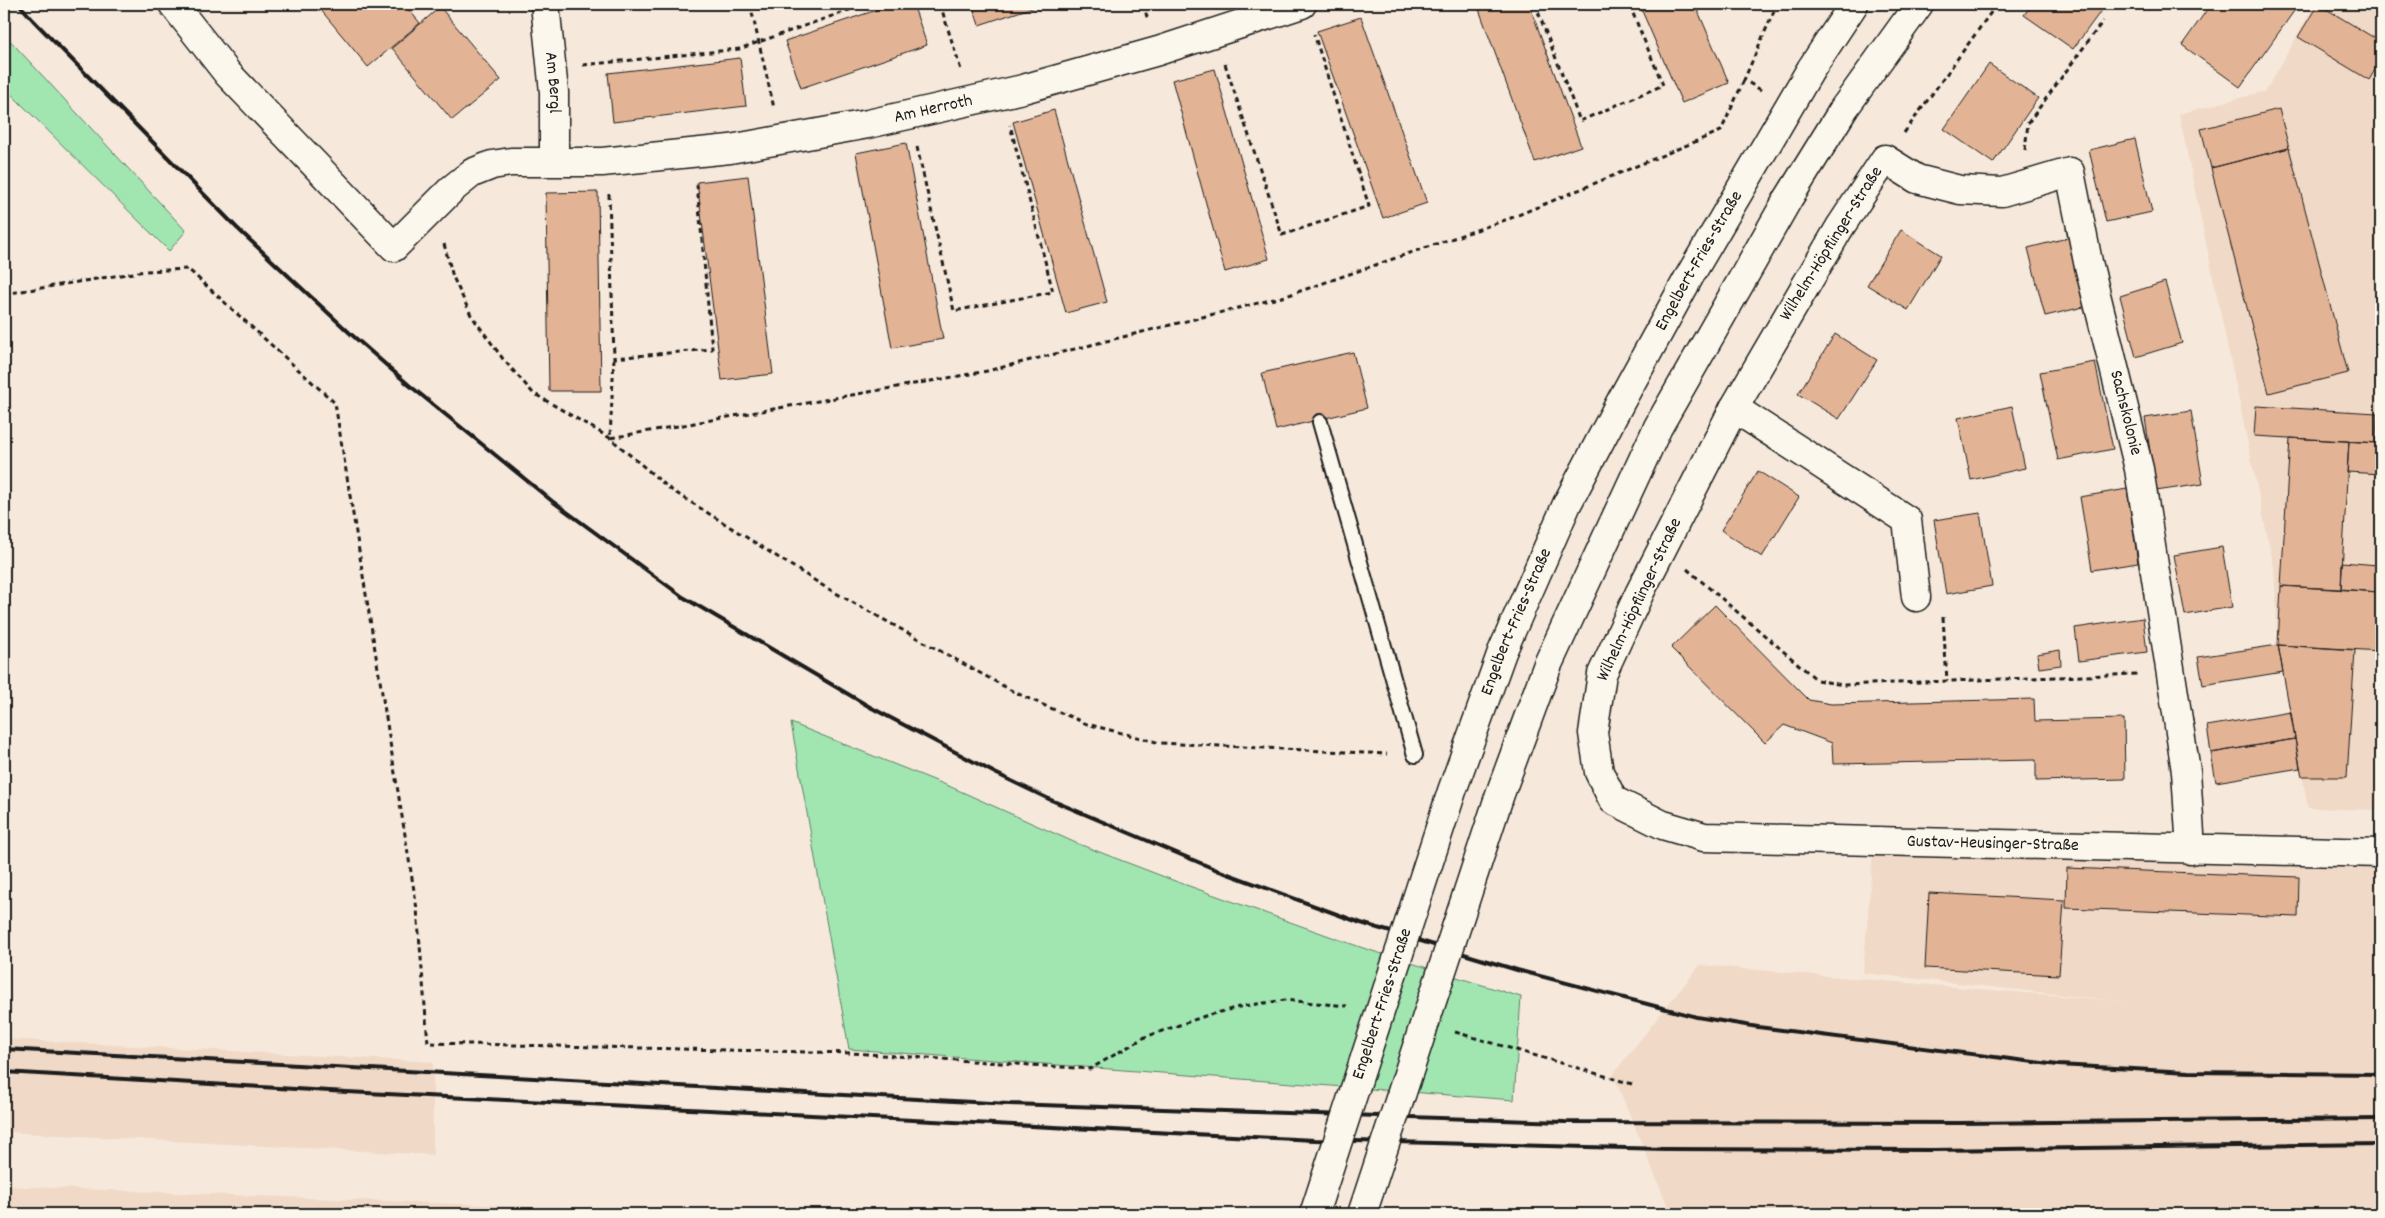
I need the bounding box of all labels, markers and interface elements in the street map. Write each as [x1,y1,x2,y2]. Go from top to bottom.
street label: Am Bergl [537,51,567,114]
street label: Am Herroth [892,88,975,130]
street label: Wilhelm-Höpflinger-Straße [1774,162,1890,326]
street label: Engelbert-Fries-Straße [1649,186,1749,336]
street label: Sachskolonie [2102,368,2148,458]
street label: Wilhelm-Höpflinger-Straße [1591,514,1689,686]
street label: Engelbert-Fries-Straße [1475,544,1559,699]
street label: Gustav-Heusinger-Straße [1906,829,2079,858]
street label: Engelbert-Fries-Straße [1346,925,1419,1083]

